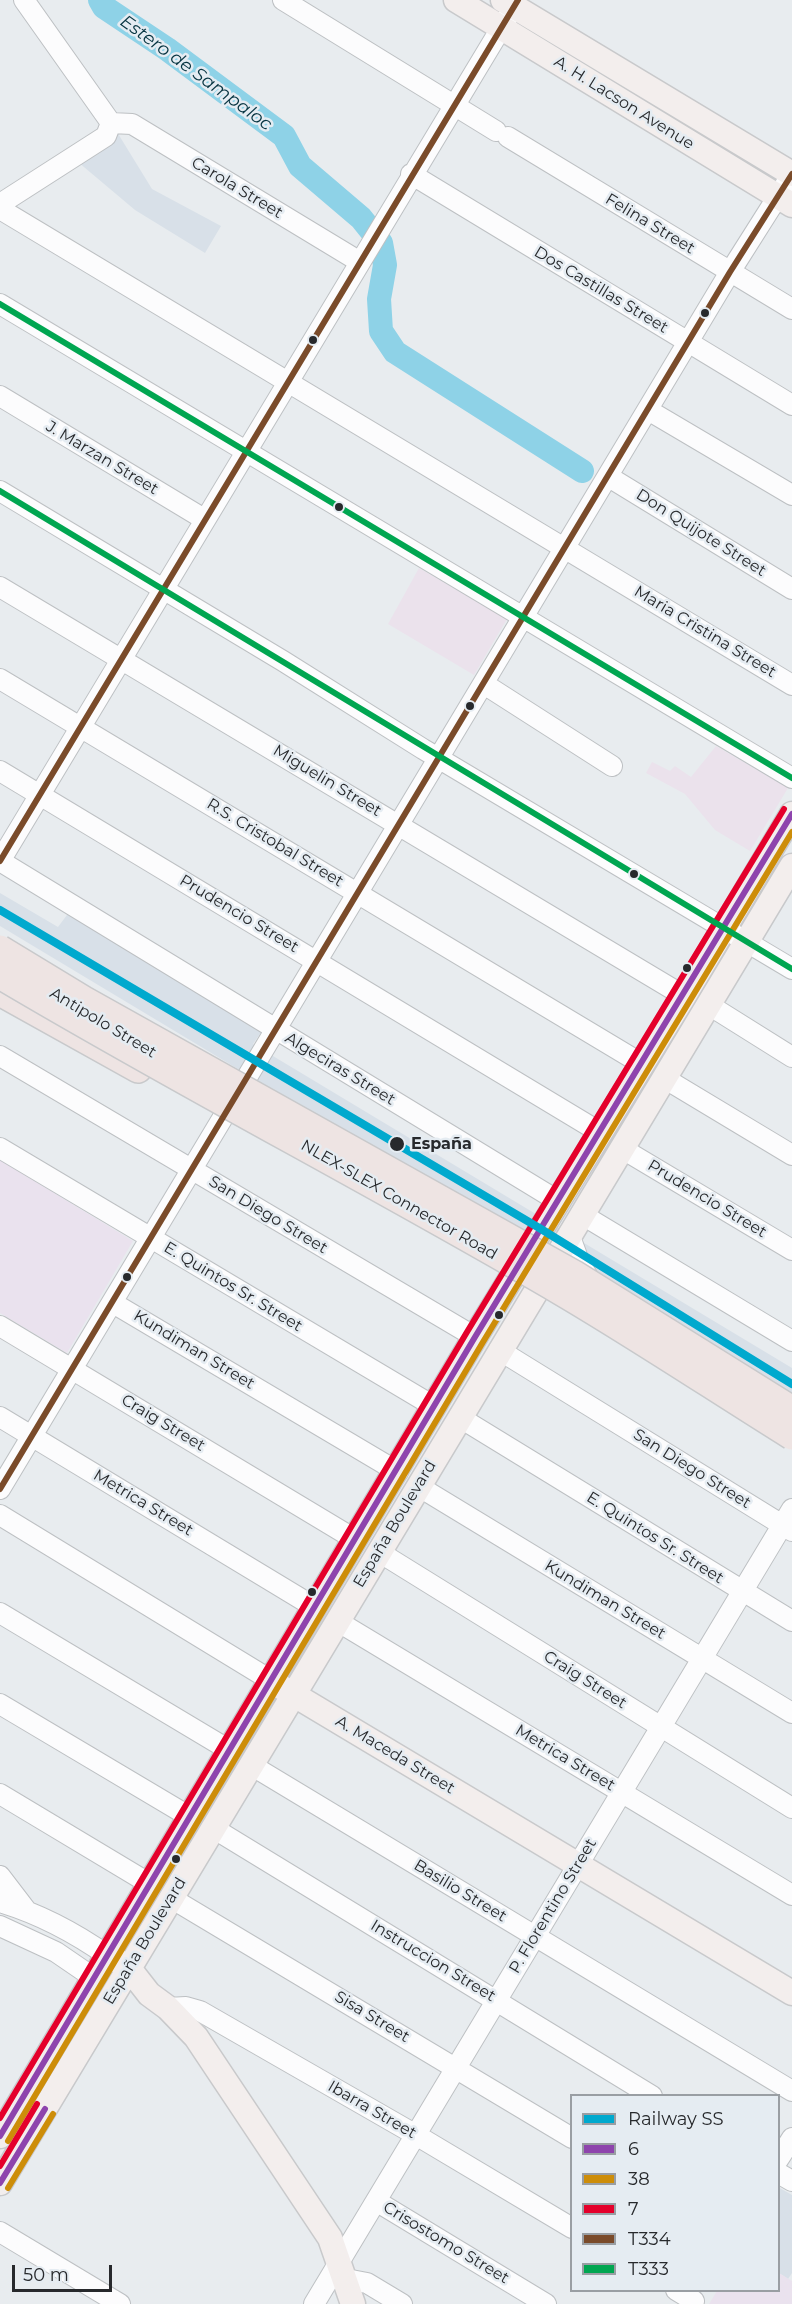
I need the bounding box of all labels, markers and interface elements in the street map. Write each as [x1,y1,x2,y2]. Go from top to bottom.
water label: Estero de Sampaloc [116,11,276,135]
street label: A. H. Lacson Avenue [551,52,697,154]
street label: Carola Street [188,153,286,223]
street label: Felina Street [602,190,698,258]
street label: Dos Castillas Street [531,242,671,338]
unlabelled marker [699,307,711,319]
unlabelled marker [307,334,319,346]
street label: J. Marzan Street [42,417,162,499]
street label: Don Quijote Street [632,485,770,581]
unlabelled marker [333,501,345,513]
street label: Maria Cristina Street [630,582,780,682]
unlabelled marker [464,700,476,712]
street label: Miguelin Street [269,741,385,821]
street label: R.S. Cristobal Street [203,795,347,891]
unlabelled marker [628,868,640,880]
street label: Prudencio Street [176,871,302,957]
unlabelled marker [681,962,693,974]
street label: Antipolo Street [46,984,160,1062]
street label: Algeciras Street [281,1029,399,1109]
place label: España [411,1134,472,1154]
marker: España [388,1135,406,1153]
street label: NLEX-SLEX Connector Road [297,1136,501,1264]
street label: Prudencio Street [644,1156,770,1242]
street label: San Diego Street [205,1172,331,1258]
street label: E. Quintos Sr. Street [160,1238,306,1336]
unlabelled marker [121,1271,133,1283]
street label: Kundiman Street [130,1306,258,1394]
unlabelled marker [493,1309,505,1321]
street label: Craig Street [118,1390,208,1456]
street label: San Diego Street [630,1425,754,1513]
street label: España Boulevard [350,1457,440,1591]
street label: Metrica Street [90,1466,196,1540]
street label: E. Quintos Sr. Street [583,1488,727,1588]
street label: Kundiman Street [541,1556,669,1644]
unlabelled marker [306,1586,318,1598]
street label: Craig Street [540,1647,630,1713]
street label: A. Maceda Street [332,1712,458,1798]
street label: Metrica Street [512,1721,618,1795]
street label: P. Florentino Street [505,1835,601,1977]
unlabelled marker [170,1853,182,1865]
street label: Basilio Street [410,1856,510,1926]
street label: España Boulevard [100,1874,190,2008]
street label: Instruccion Street [367,1916,499,2006]
street label: Sisa Street [331,1987,413,2047]
street label: Ibarra Street [324,2077,420,2143]
legend [570,2094,780,2292]
text: Railway SS [628,2108,724,2130]
text: 6 [628,2138,639,2160]
text: 38 [628,2168,650,2190]
street label: Crisostomo Street [380,2198,512,2288]
text: 7 [628,2198,639,2220]
text: T334 [628,2228,671,2250]
scale bar [15,2253,116,2291]
text: T333 [628,2258,669,2280]
text: 50 m [23,2264,69,2286]

